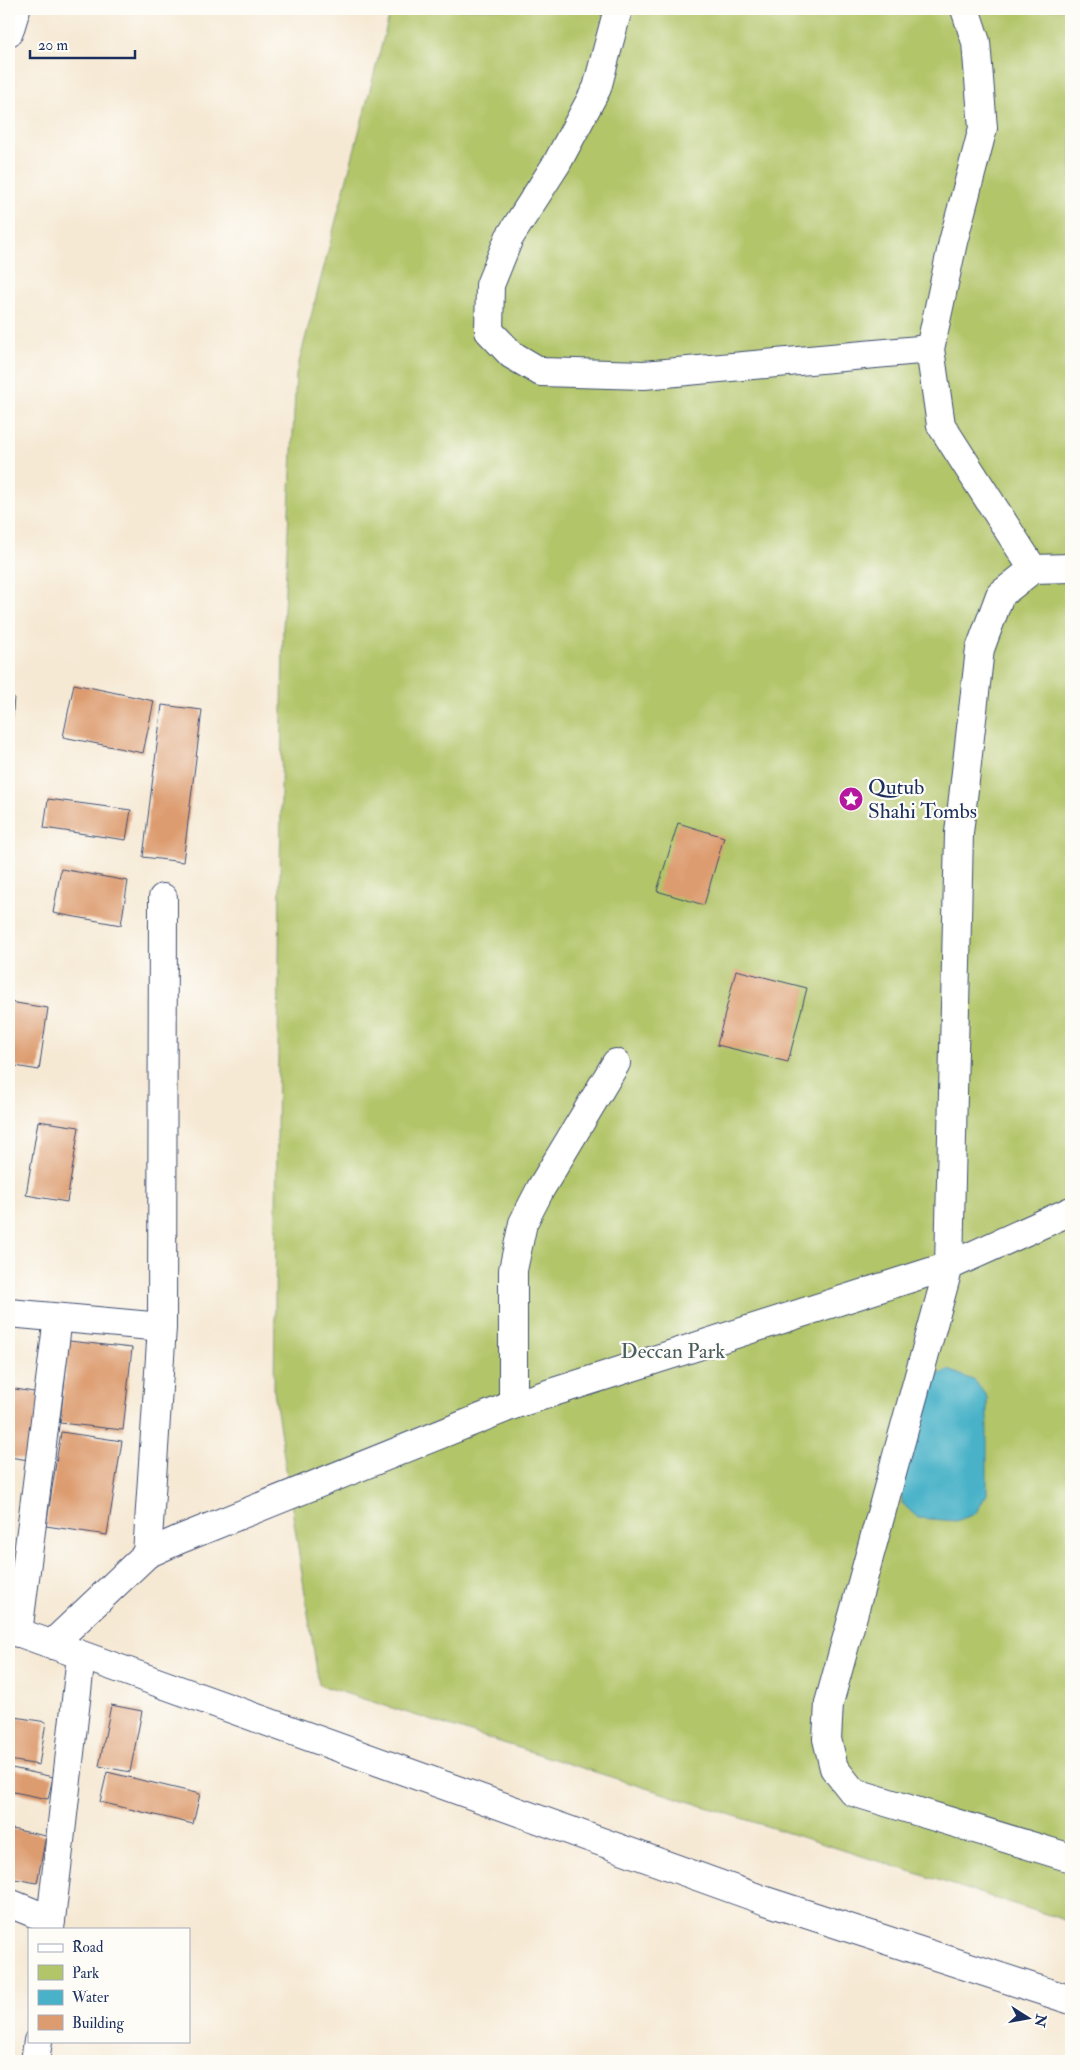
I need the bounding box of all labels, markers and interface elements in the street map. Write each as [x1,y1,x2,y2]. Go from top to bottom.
scale bar [30,28,135,60]
text: 20 m [38,36,68,55]
place label: Qutub Shahi Tombs [868,774,977,825]
place icon: Qutub Shahi Tombs [838,786,864,812]
park label: Deccan Park [621,1338,725,1365]
legend [28,1928,190,2042]
text: Road [72,1938,104,1957]
text: Park [72,1964,99,1983]
text: Water [71,1988,109,2007]
north arrow [1002,1992,1052,2042]
text: N [1031,2012,1050,2029]
text: Building [72,2014,124,2033]

